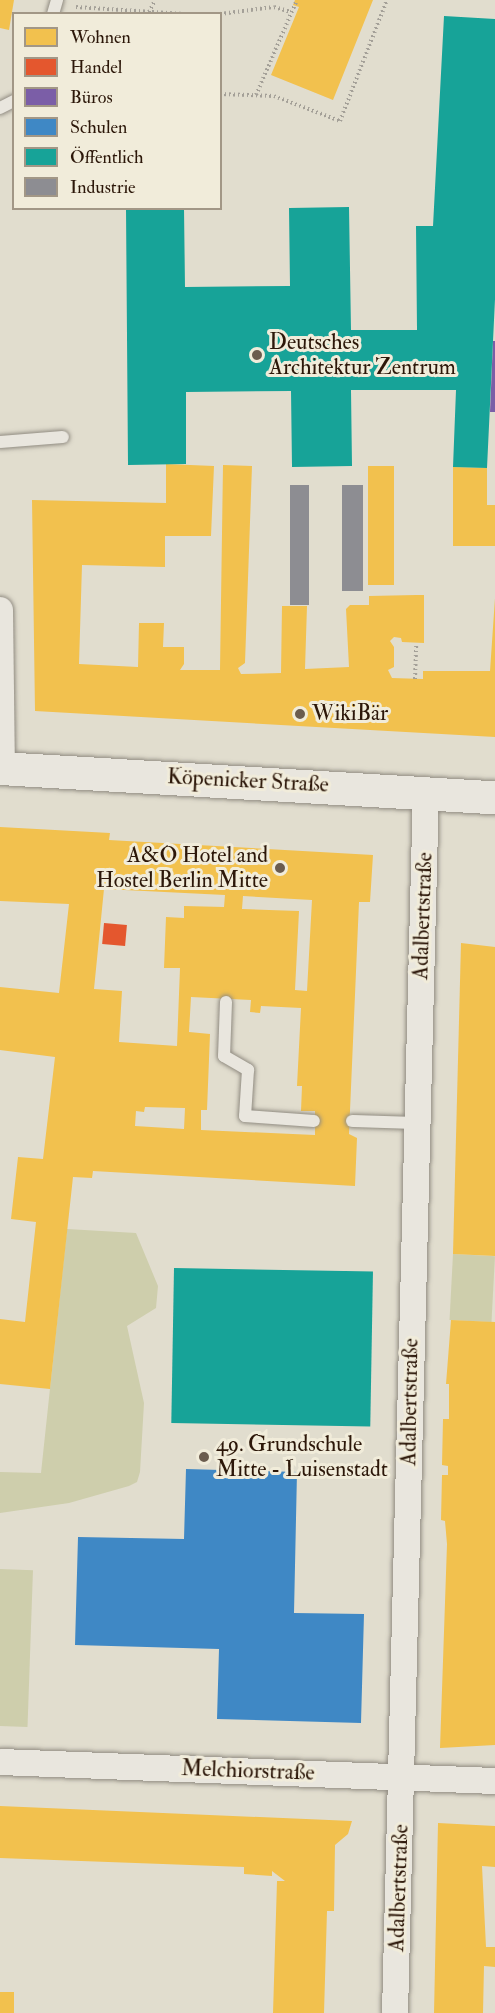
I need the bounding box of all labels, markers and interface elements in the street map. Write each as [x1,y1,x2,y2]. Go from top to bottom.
legend [12,12,222,210]
text: Wohnen [70,26,131,49]
text: Handel [70,56,122,79]
text: Büros [70,86,113,109]
text: Schulen [70,116,127,139]
text: Öffentlich [70,146,143,169]
text: Industrie [70,176,136,199]
place label: Deutsches Architektur Zentrum [269,329,456,380]
marker: Deutsches Architektur Zentrum [250,348,264,362]
place label: WikiBär [312,701,388,727]
marker: WikiBär [293,707,307,721]
street label: Köpenicker Straße [167,764,329,798]
place label: A&O Hotel and Hostel Berlin Mitte [96,842,268,894]
street label: Adalbertstraße [408,852,438,980]
marker: A&O Hotel and Hostel Berlin Mitte [273,861,287,875]
street label: Adalbertstraße [396,1338,424,1466]
place label: 49. Grundschule Mitte - Luisenstadt [216,1431,388,1482]
marker: 49. Grundschule Mitte - Luisenstadt [197,1450,211,1464]
street label: Melchiorstraße [181,1755,315,1787]
street label: Adalbertstraße [384,1824,414,1952]

